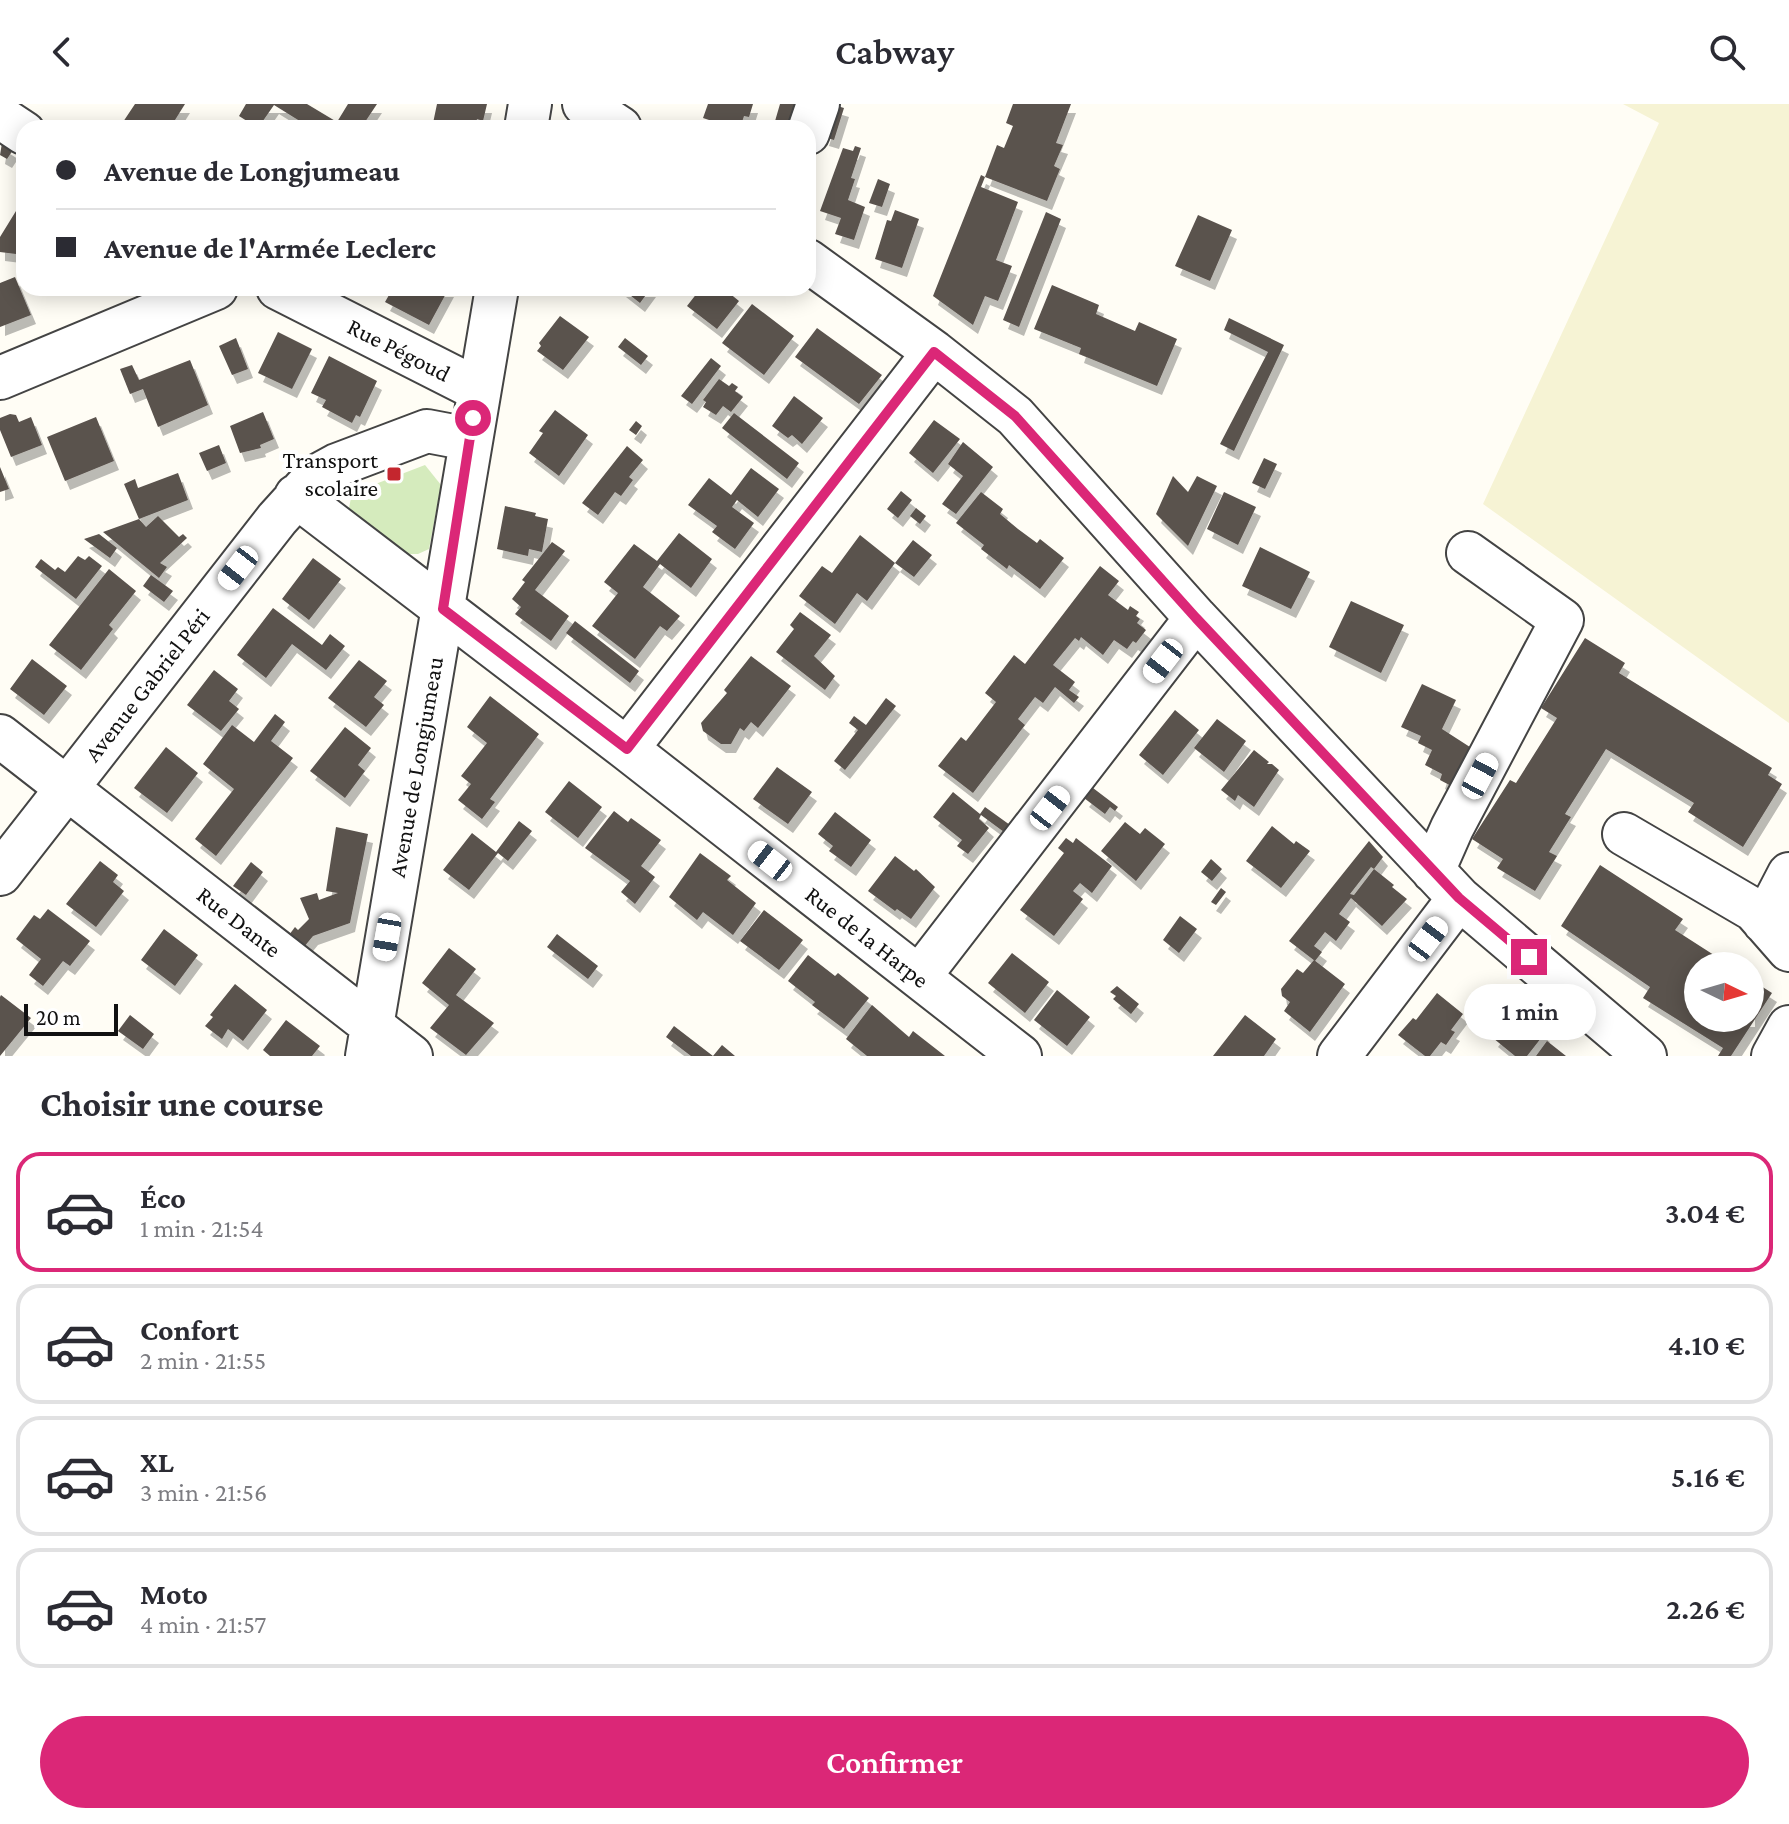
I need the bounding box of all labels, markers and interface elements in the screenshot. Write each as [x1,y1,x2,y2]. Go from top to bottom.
icon: back [40,30,84,74]
icon: search [1705,30,1749,74]
text: Cabway [835,32,954,72]
text: Avenue de Longjumeau [104,154,400,187]
text: Avenue de l'Armée Leclerc [104,231,436,264]
street label: Rue Pégoud [343,312,455,387]
route start [455,400,491,436]
place label: Transport scolaire [282,446,379,501]
marker: Transport scolaire [385,465,403,483]
car [214,542,262,594]
street label: Avenue Gabriel Péri [78,603,215,767]
car [1139,635,1187,687]
street label: Avenue de Longjumeau [383,654,448,879]
car [1458,749,1502,803]
car [1026,782,1074,834]
car [744,837,796,885]
street label: Rue Dante [192,880,287,963]
street label: Rue de la Harpe [800,880,934,993]
car [371,911,403,963]
car [1404,913,1452,965]
route end [1511,939,1547,975]
north arrow [1684,952,1764,1032]
map controls [1684,952,1764,1032]
callout: 1 min [1463,985,1595,1041]
text: 1 min [1501,997,1559,1026]
scale bar [24,1000,118,1036]
text: 20 m [36,1005,81,1030]
text: Choisir une course [40,1084,323,1124]
icon: car [44,1176,116,1248]
text: Éco [140,1181,186,1214]
text: 3.04 € [1665,1196,1745,1229]
text: 1 min · 21:54 [140,1214,264,1243]
icon: car [44,1308,116,1380]
text: Confort [140,1313,239,1346]
text: 4.10 € [1668,1328,1745,1361]
text: 2 min · 21:55 [140,1346,266,1375]
icon: car [44,1440,116,1512]
text: XL [140,1445,174,1478]
text: 5.16 € [1671,1460,1745,1493]
text: 3 min · 21:56 [140,1478,267,1507]
icon: car [44,1572,116,1644]
text: Moto [140,1577,208,1610]
text: 2.26 € [1666,1592,1745,1625]
text: 4 min · 21:57 [140,1610,266,1639]
button: Confirmer [40,1716,1749,1808]

